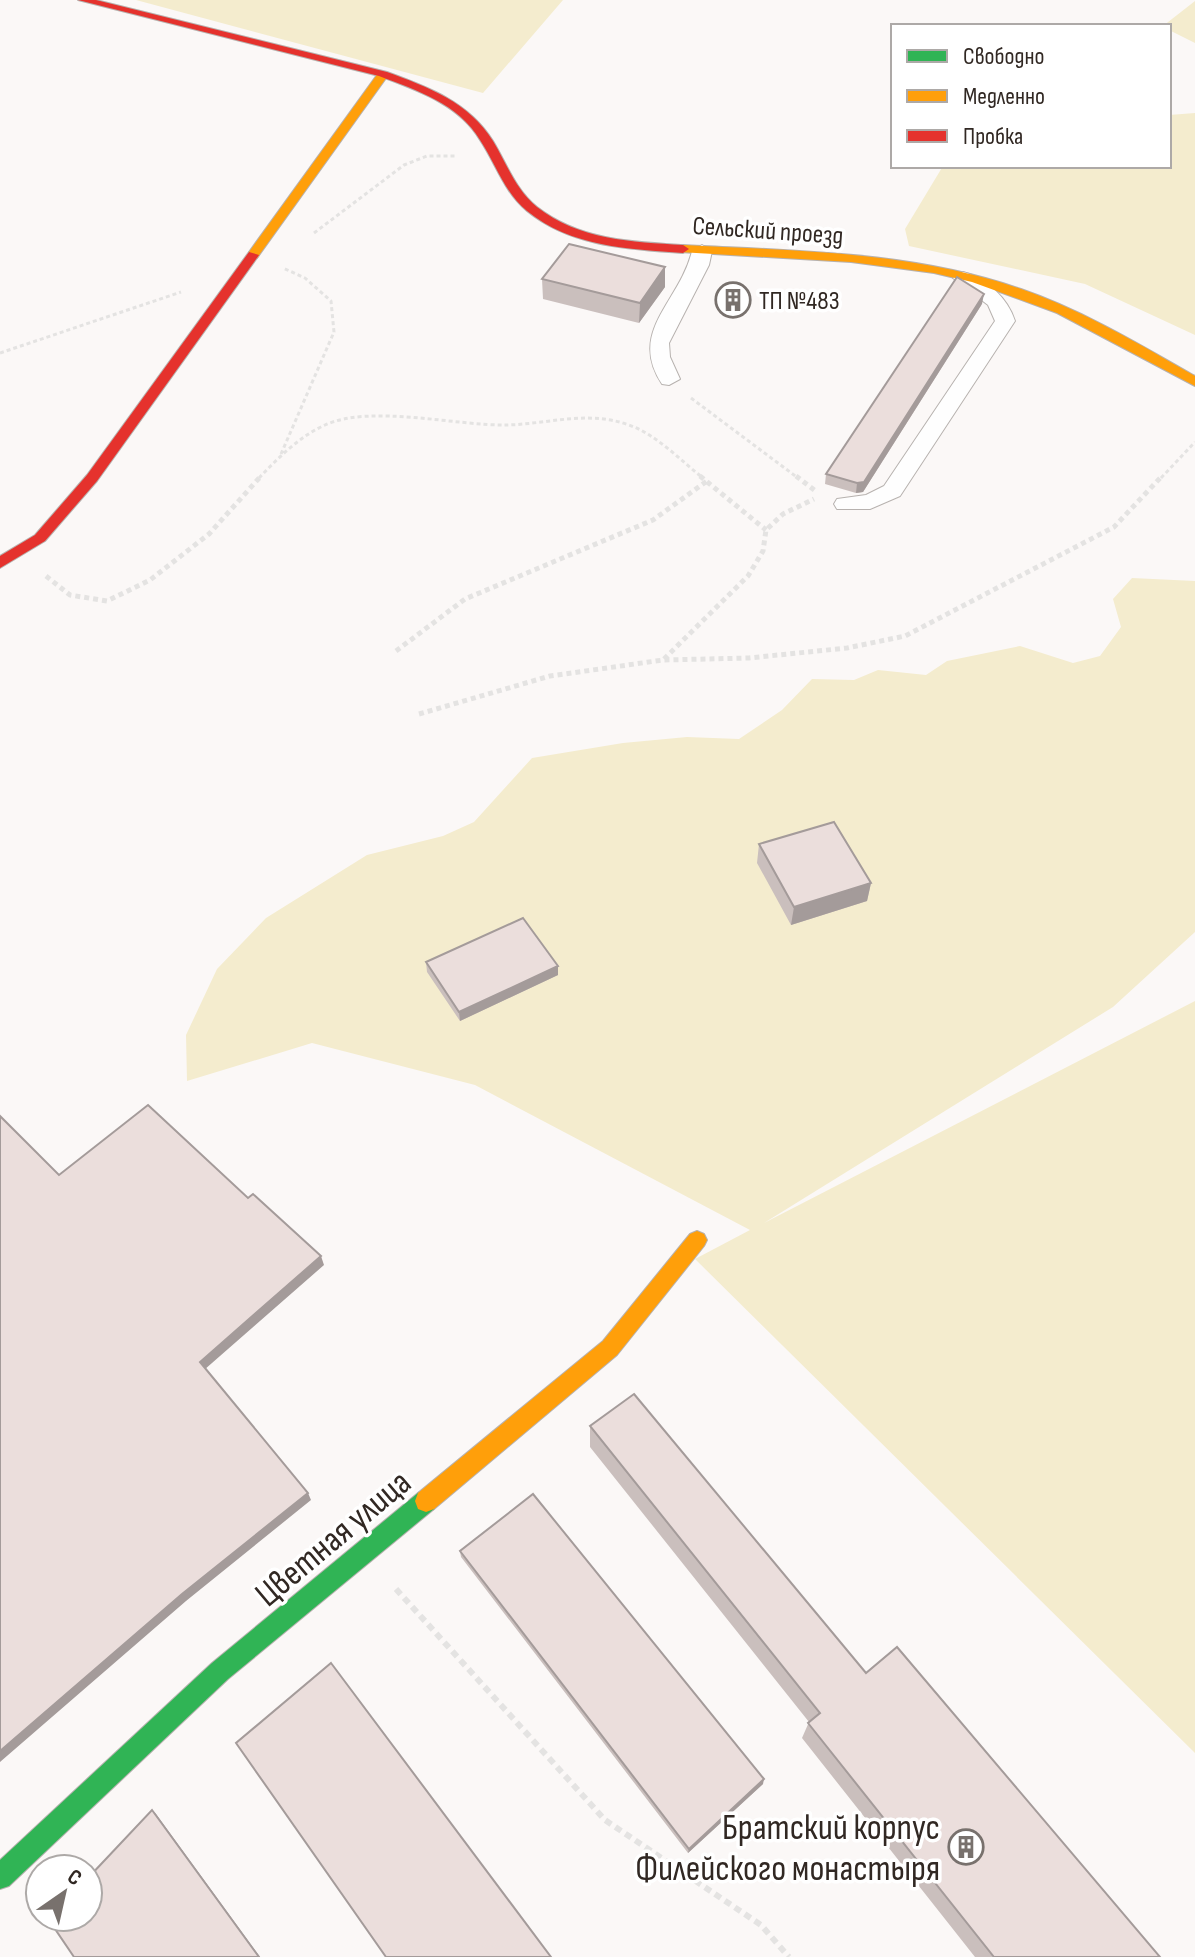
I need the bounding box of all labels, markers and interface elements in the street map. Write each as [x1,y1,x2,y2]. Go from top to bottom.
legend [891,24,1171,168]
text: Свободно [963,42,1044,71]
text: Медленно [963,82,1045,111]
text: Пробка [963,122,1023,151]
street label: Сельский проезд [691,211,844,252]
building icon: ТП №483 [714,281,752,319]
place label: ТП №483 [759,286,840,317]
street label: Цветная улица [247,1461,420,1616]
place label: Братский корпус Филейского монастыря [635,1807,940,1891]
building icon: Братский корпус Филейского монастыря [947,1828,985,1866]
north arrow [24,1853,104,1933]
text: С [62,1863,87,1892]

